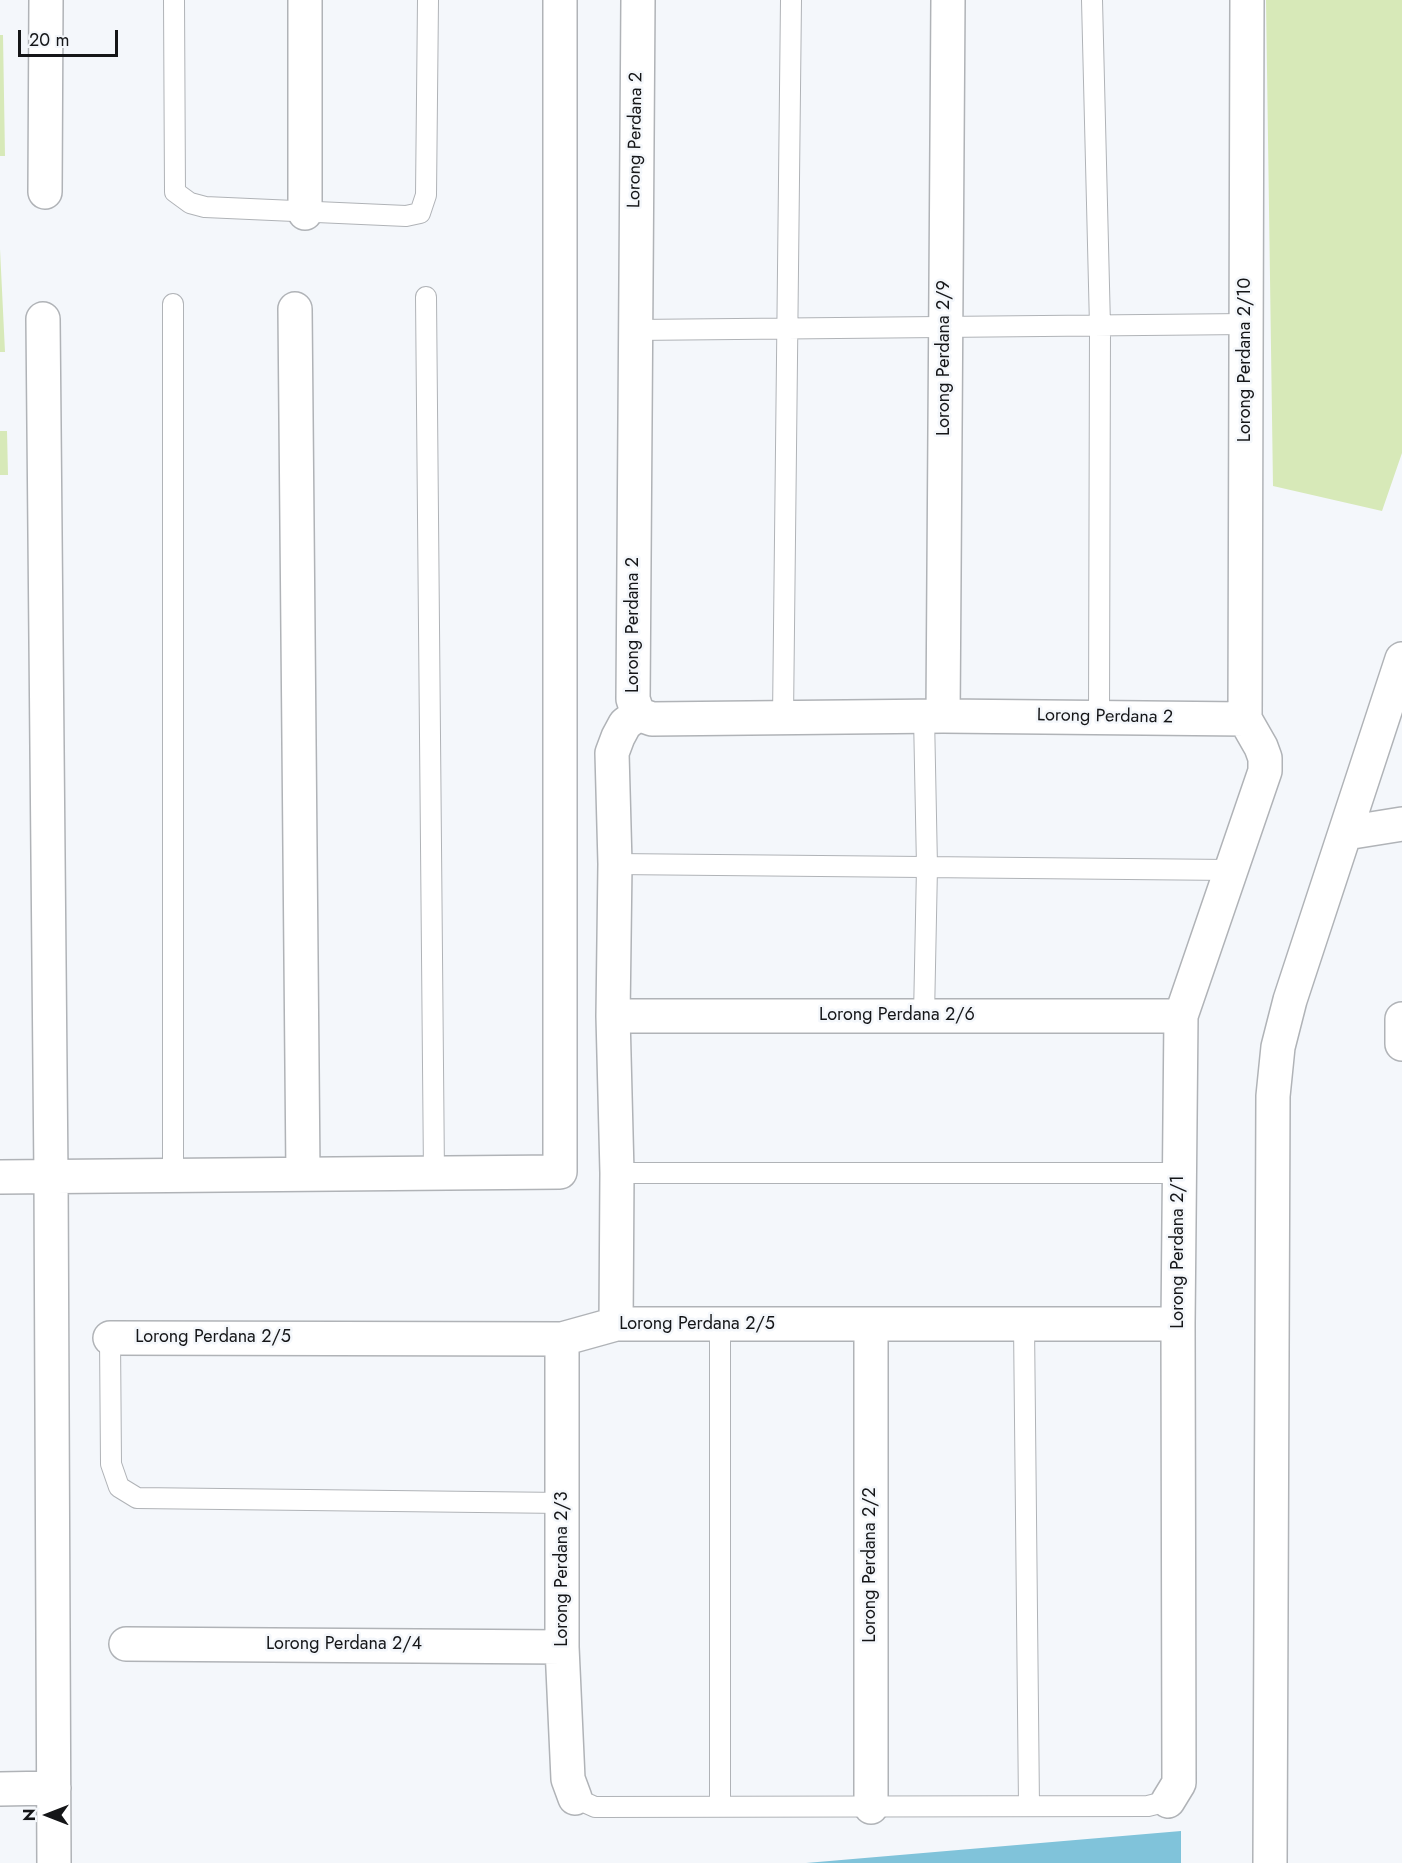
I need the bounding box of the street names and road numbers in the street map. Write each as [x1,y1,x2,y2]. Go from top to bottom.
street label: Lorong Perdana 2 [624,72,648,208]
street label: Lorong Perdana 2/10 [1235,278,1257,442]
street label: Lorong Perdana 2/9 [934,280,956,436]
street label: Lorong Perdana 2 [623,557,645,693]
street label: Lorong Perdana 2 [1037,705,1173,729]
street label: Lorong Perdana 2/6 [819,1005,975,1027]
street label: Lorong Perdana 2/1 [1168,1175,1190,1329]
street label: Lorong Perdana 2/5 [619,1314,775,1336]
street label: Lorong Perdana 2/5 [135,1327,291,1349]
street label: Lorong Perdana 2/2 [860,1487,882,1643]
street label: Lorong Perdana 2/3 [552,1491,574,1647]
street label: Lorong Perdana 2/4 [266,1634,422,1656]

